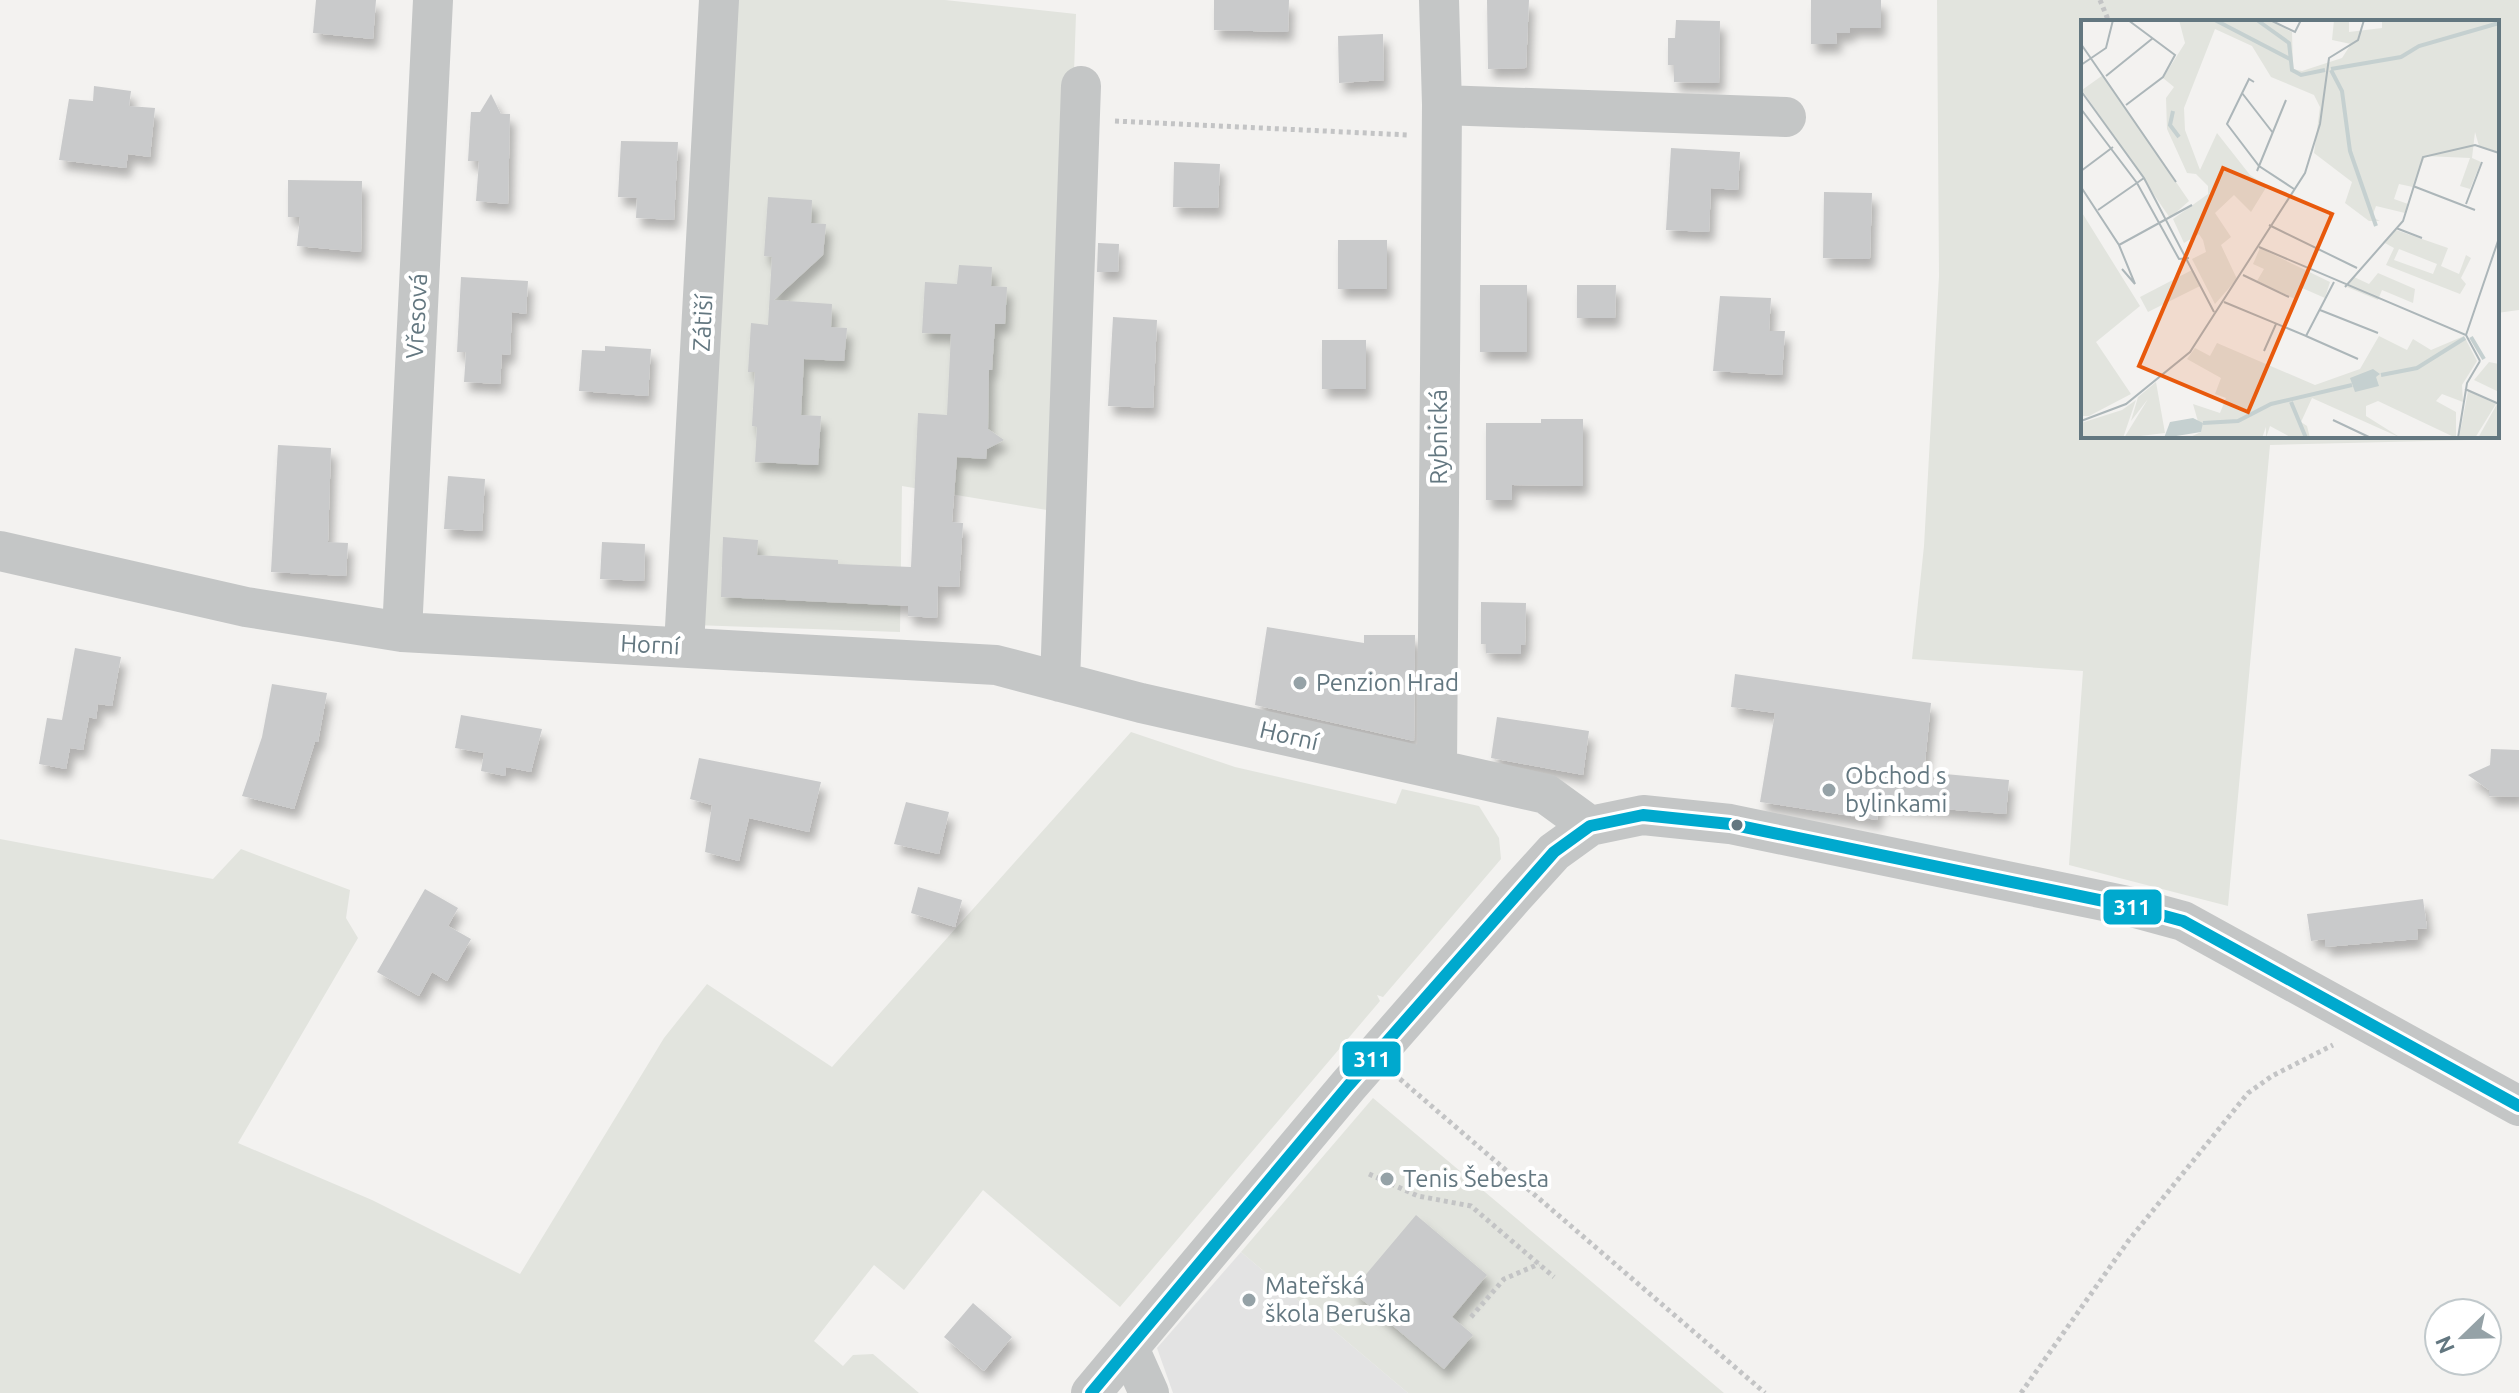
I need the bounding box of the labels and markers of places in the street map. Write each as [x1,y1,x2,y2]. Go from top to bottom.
place label: Penzion Hrad [1316,669,1459,696]
marker: Penzion Hrad [1291,674,1309,692]
place label: Obchod s bylinkami [1845,762,1947,817]
marker: Obchod s bylinkami [1820,781,1838,799]
unlabelled marker [1729,817,1745,833]
place label: Tenis Šebesta [1403,1164,1549,1192]
marker: Tenis Šebesta [1378,1170,1396,1188]
place label: Mateřská škola Beruška [1265,1272,1411,1327]
marker: Mateřská škola Beruška [1240,1291,1258,1309]

